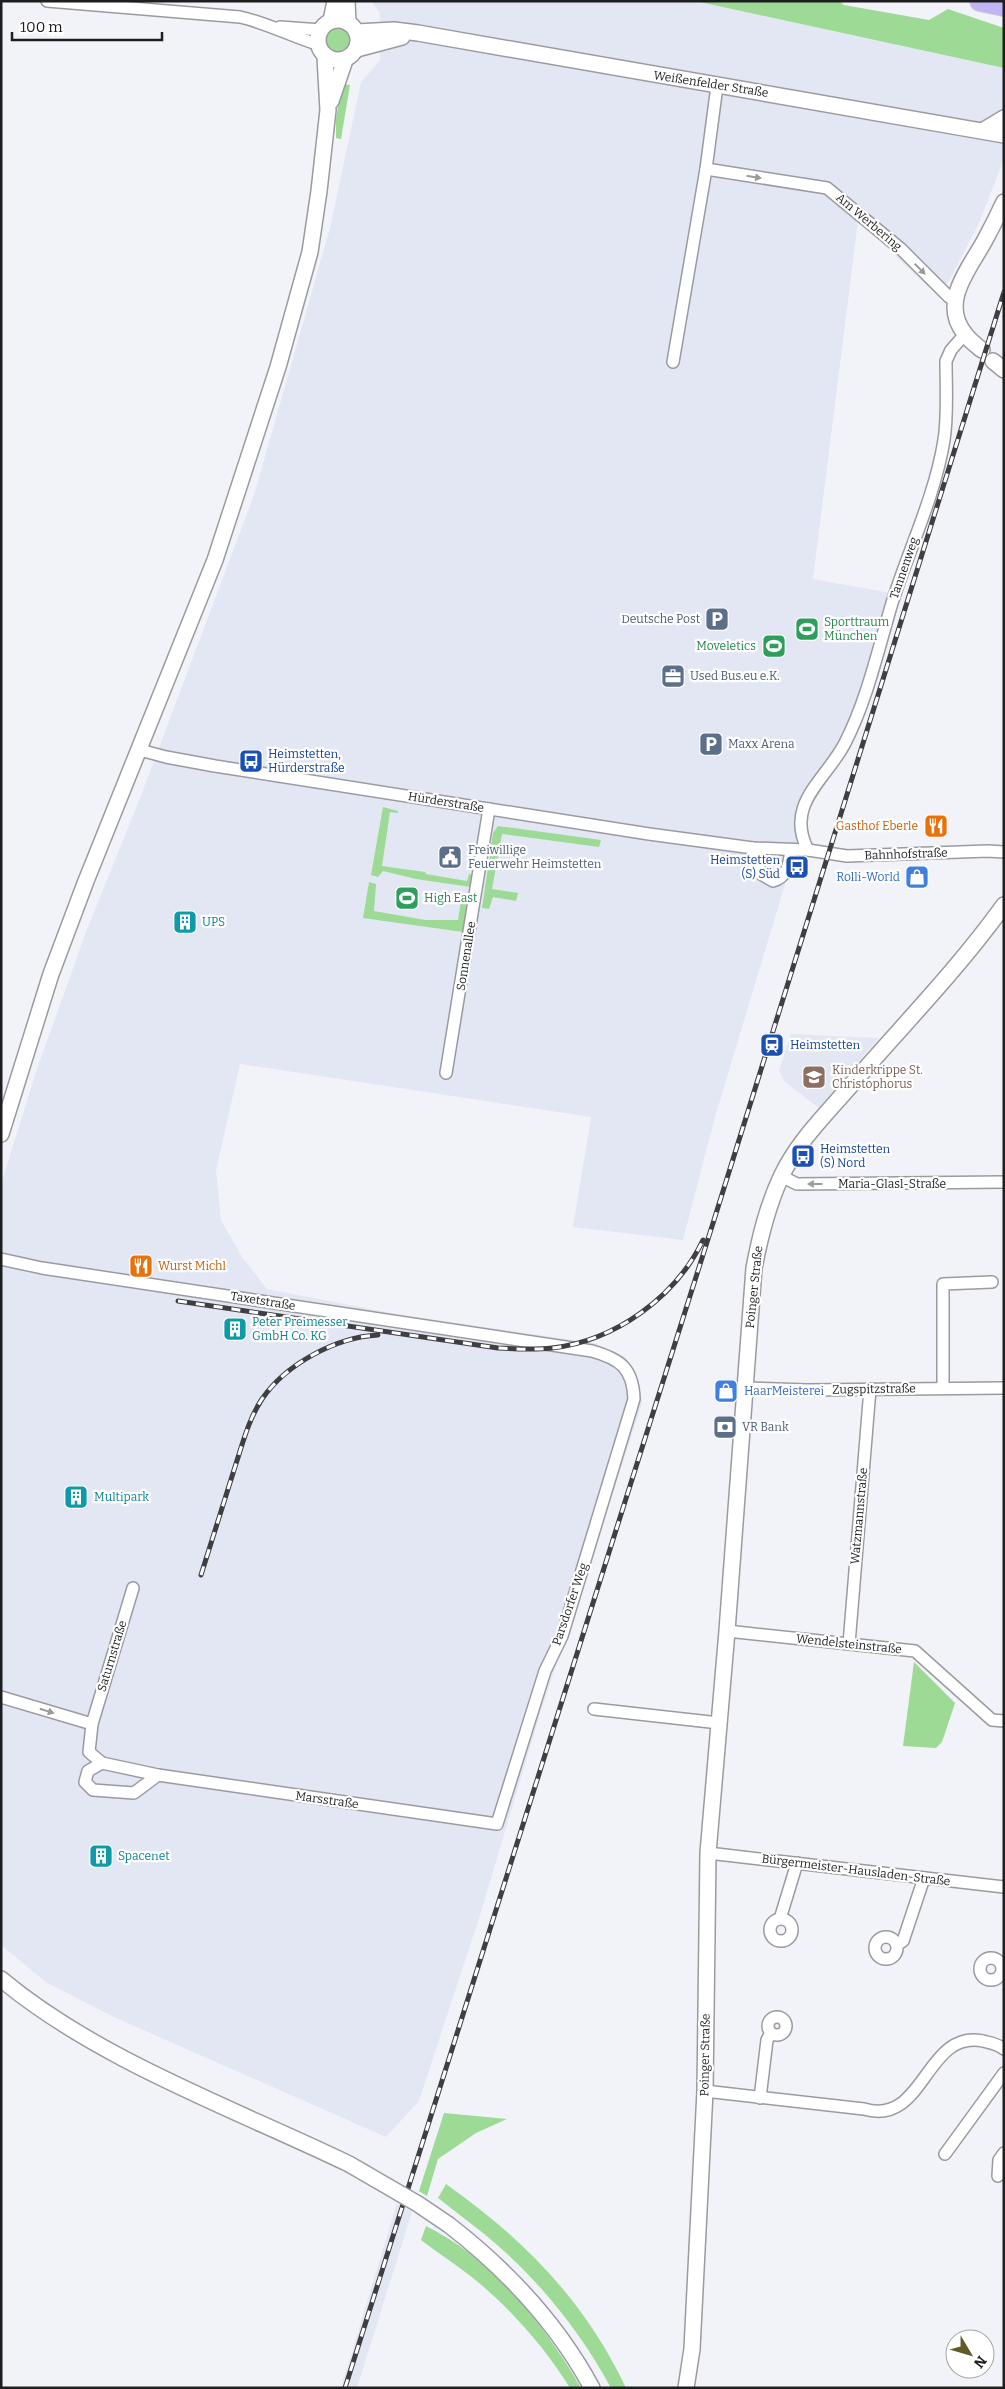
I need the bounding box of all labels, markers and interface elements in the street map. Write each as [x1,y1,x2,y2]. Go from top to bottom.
scale bar [12,10,162,42]
text: 100 m [20,18,63,36]
street label: Weißenfelder Straße [653,68,769,100]
one-way arrow [747,173,763,181]
street label: Am Werbering [833,190,905,254]
one-way arrow [914,263,926,275]
street label: Tannenweg [887,535,921,601]
parking icon: Deutsche Post [704,606,730,632]
place label: Deutsche Post [621,612,701,626]
place label: Sporttraum München [824,615,890,643]
sports icon: Sporttraum München [794,616,820,642]
sports icon: Moveletics [761,633,787,659]
place label: Moveletics [696,639,756,653]
office icon: Used Bus.eu e.K. [660,663,686,689]
place label: Used Bus.eu e.K. [690,669,780,683]
parking icon: Maxx Arena [698,731,724,757]
place label: Maxx Arena [728,737,795,751]
place label: Heimstetten, Hürderstraße [268,747,345,775]
bus stop icon: Heimstetten, Hürderstraße [238,748,264,774]
street label: Hürderstraße [407,789,485,815]
restaurant icon: Gasthof Eberle [923,813,949,839]
place label: Gasthof Eberle [836,819,918,833]
place label: Freiwillige Feuerwehr Heimstetten [468,843,602,871]
public building icon: Freiwillige Feuerwehr Heimstetten [437,844,463,870]
street label: Bahnhofstraße [864,846,948,862]
place label: Heimstetten (S) Süd [710,853,780,881]
bus stop icon: Heimstetten (S) Süd [784,854,810,880]
shop icon: Rolli-World [904,864,930,890]
place label: Rolli-World [836,870,900,884]
sports icon: High East [394,885,420,911]
place label: High East [424,891,478,905]
building icon: UPS [172,909,198,935]
place label: UPS [202,915,225,929]
street label: Sonnenallee [454,920,478,992]
station icon: Heimstetten [759,1032,785,1058]
place label: Heimstetten [790,1038,861,1052]
place label: Kinderkrippe St. Christophorus [832,1063,923,1091]
school or university icon: Kinderkrippe St. Christophorus [801,1064,827,1090]
place label: Heimstetten (S) Nord [820,1142,891,1170]
bus stop icon: Heimstetten (S) Nord [790,1143,816,1169]
street label: Maria-Glasl-Straße [838,1177,946,1191]
one-way arrow [807,1180,823,1188]
street label: Poinger Straße [743,1245,765,1329]
restaurant icon: Wurst Michl [128,1253,154,1279]
place label: Wurst Michl [158,1259,226,1273]
street label: Taxetstraße [229,1289,297,1313]
place label: Peter Preimesser GmbH Co. KG [252,1315,348,1343]
building icon: Peter Preimesser GmbH Co. KG [222,1316,248,1342]
shop icon: HaarMeisterei [713,1378,739,1404]
street label: Zugspitzstraße [832,1381,916,1397]
place label: HaarMeisterei [744,1384,824,1398]
bank icon: VR Bank [712,1414,738,1440]
place label: VR Bank [742,1420,789,1434]
street label: Watzmannstraße [848,1467,870,1565]
building icon: Multipark [63,1484,89,1510]
place label: Multipark [94,1490,149,1504]
street label: Parsdorfer Weg [549,1561,591,1647]
street label: Saturnstraße [95,1619,129,1693]
street label: Wendelsteinstraße [795,1631,903,1657]
one-way arrow [39,1707,54,1715]
street label: Marsstraße [294,1789,360,1811]
building icon: Spacenet [88,1843,114,1869]
place label: Spacenet [118,1849,170,1863]
street label: Bürgermeister-Hausladen-Straße [761,1851,951,1889]
street label: Poinger Straße [697,2013,713,2097]
north arrow [945,2329,995,2379]
text: N [970,2352,990,2371]

